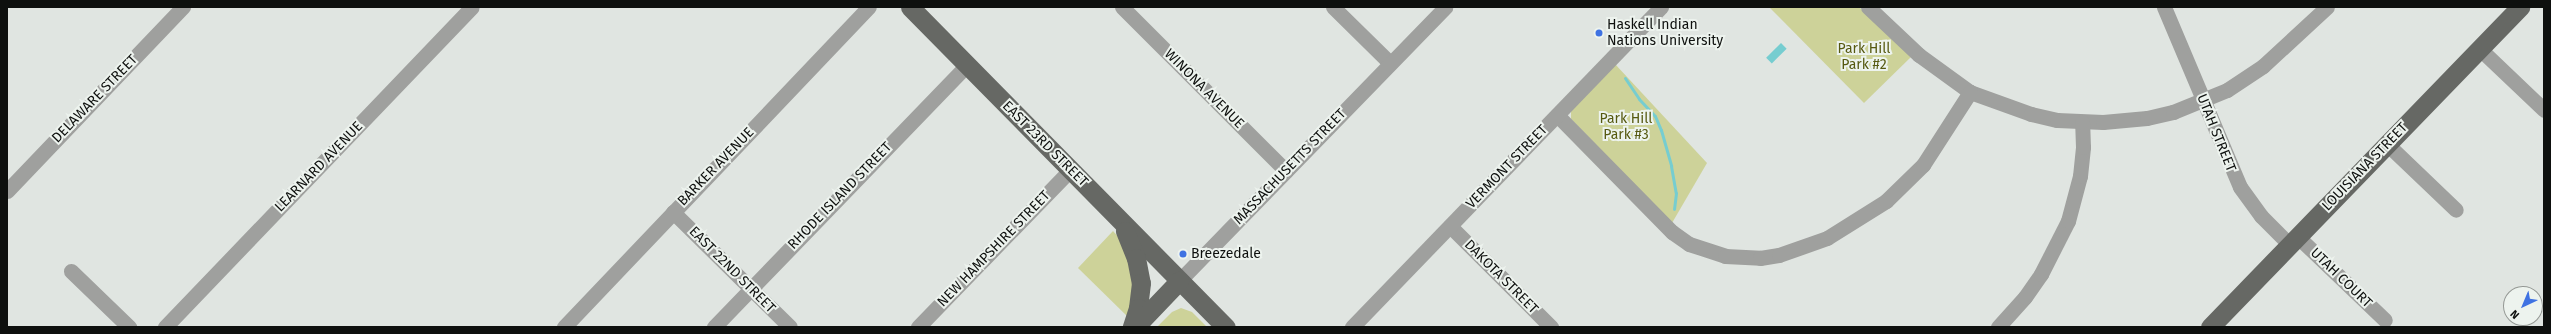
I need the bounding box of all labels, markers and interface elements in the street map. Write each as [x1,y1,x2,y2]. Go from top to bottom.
place label: Haskell Indian Nations University [1607,17,1723,50]
marker: Haskell Indian Nations University [1594,28,1604,38]
park label: Park Hill Park #2 [1838,41,1890,74]
street label: WINONA AVENUE [1161,46,1247,132]
street label: DELAWARE STREET [49,51,141,147]
street label: UTAH STREET [2193,92,2239,174]
street label: EAST 23RD STREET [999,98,1091,190]
street label: MASSACHUSETTS STREET [1230,106,1350,228]
park label: Park Hill Park #3 [1600,111,1652,144]
street label: LEARNARD AVENUE [272,118,366,216]
street label: LOUISIANA STREET [2319,120,2411,214]
street label: VERMONT STREET [1463,122,1551,212]
street label: BARKER AVENUE [674,124,758,210]
street label: RHODE ISLAND STREET [785,139,895,253]
street label: NEW HAMPSHIRE STREET [934,187,1054,311]
street label: EAST 22ND STREET [685,223,779,317]
street label: DAKOTA STREET [1461,237,1541,317]
street label: UTAH COURT [2307,245,2375,311]
place label: Breezedale [1191,246,1261,262]
marker: Breezedale [1178,249,1188,259]
north arrow [2503,286,2543,326]
text: N [2508,307,2522,321]

